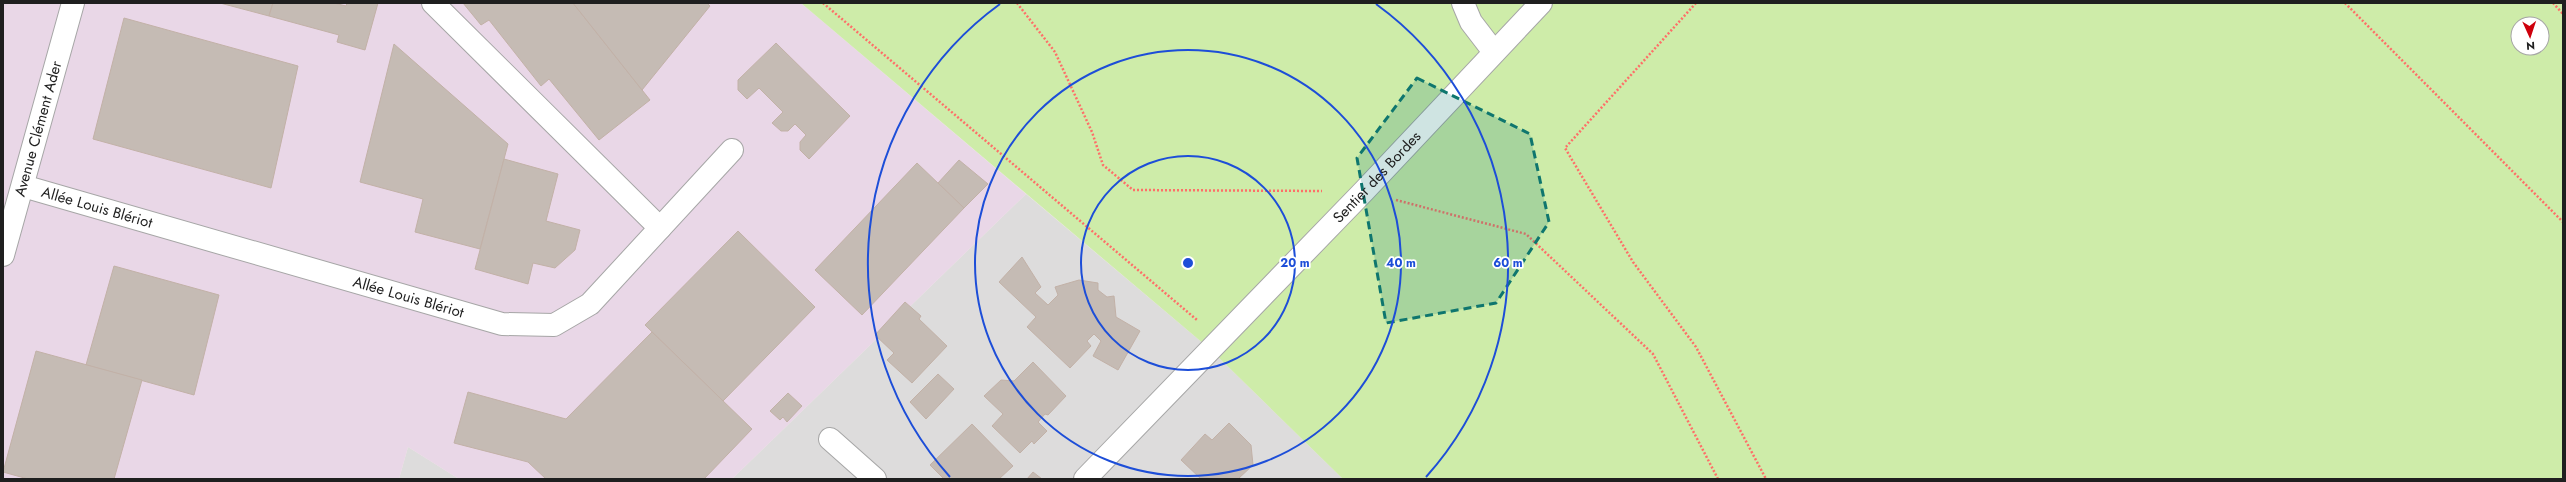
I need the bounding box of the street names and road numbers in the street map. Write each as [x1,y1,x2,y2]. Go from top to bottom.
street label: Avenue Clément Ader [9,58,68,199]
street label: Sentier des Bordes [1328,126,1426,228]
street label: Allée Louis Blériot [39,181,155,234]
street label: Allée Louis Blériot [350,271,467,324]

